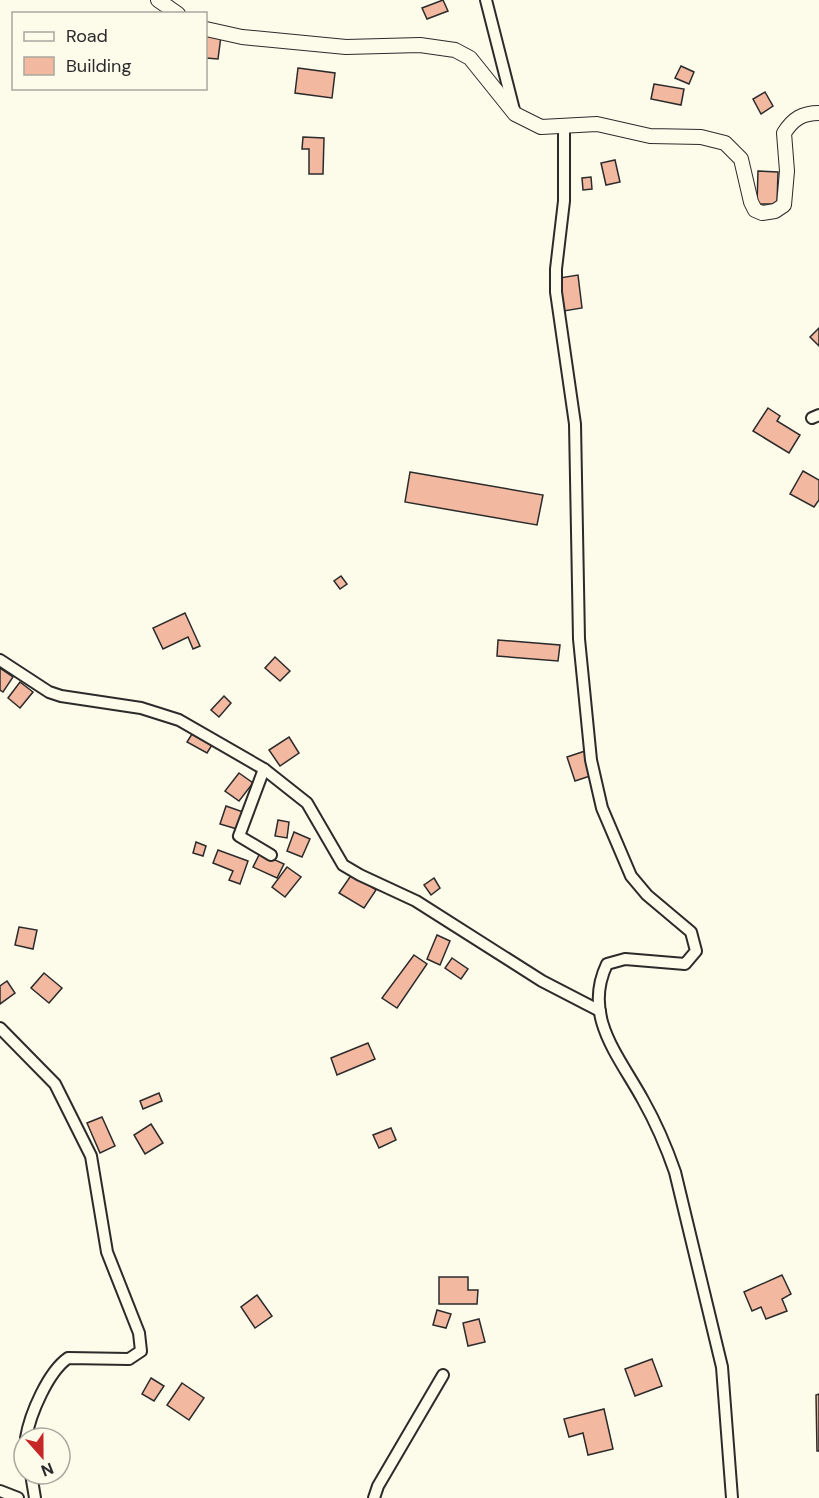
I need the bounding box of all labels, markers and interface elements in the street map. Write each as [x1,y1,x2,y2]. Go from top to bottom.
legend [12,12,207,90]
text: Road [66,24,108,48]
text: Building [66,54,131,78]
north arrow [12,1426,72,1486]
text: N [38,1458,56,1481]

